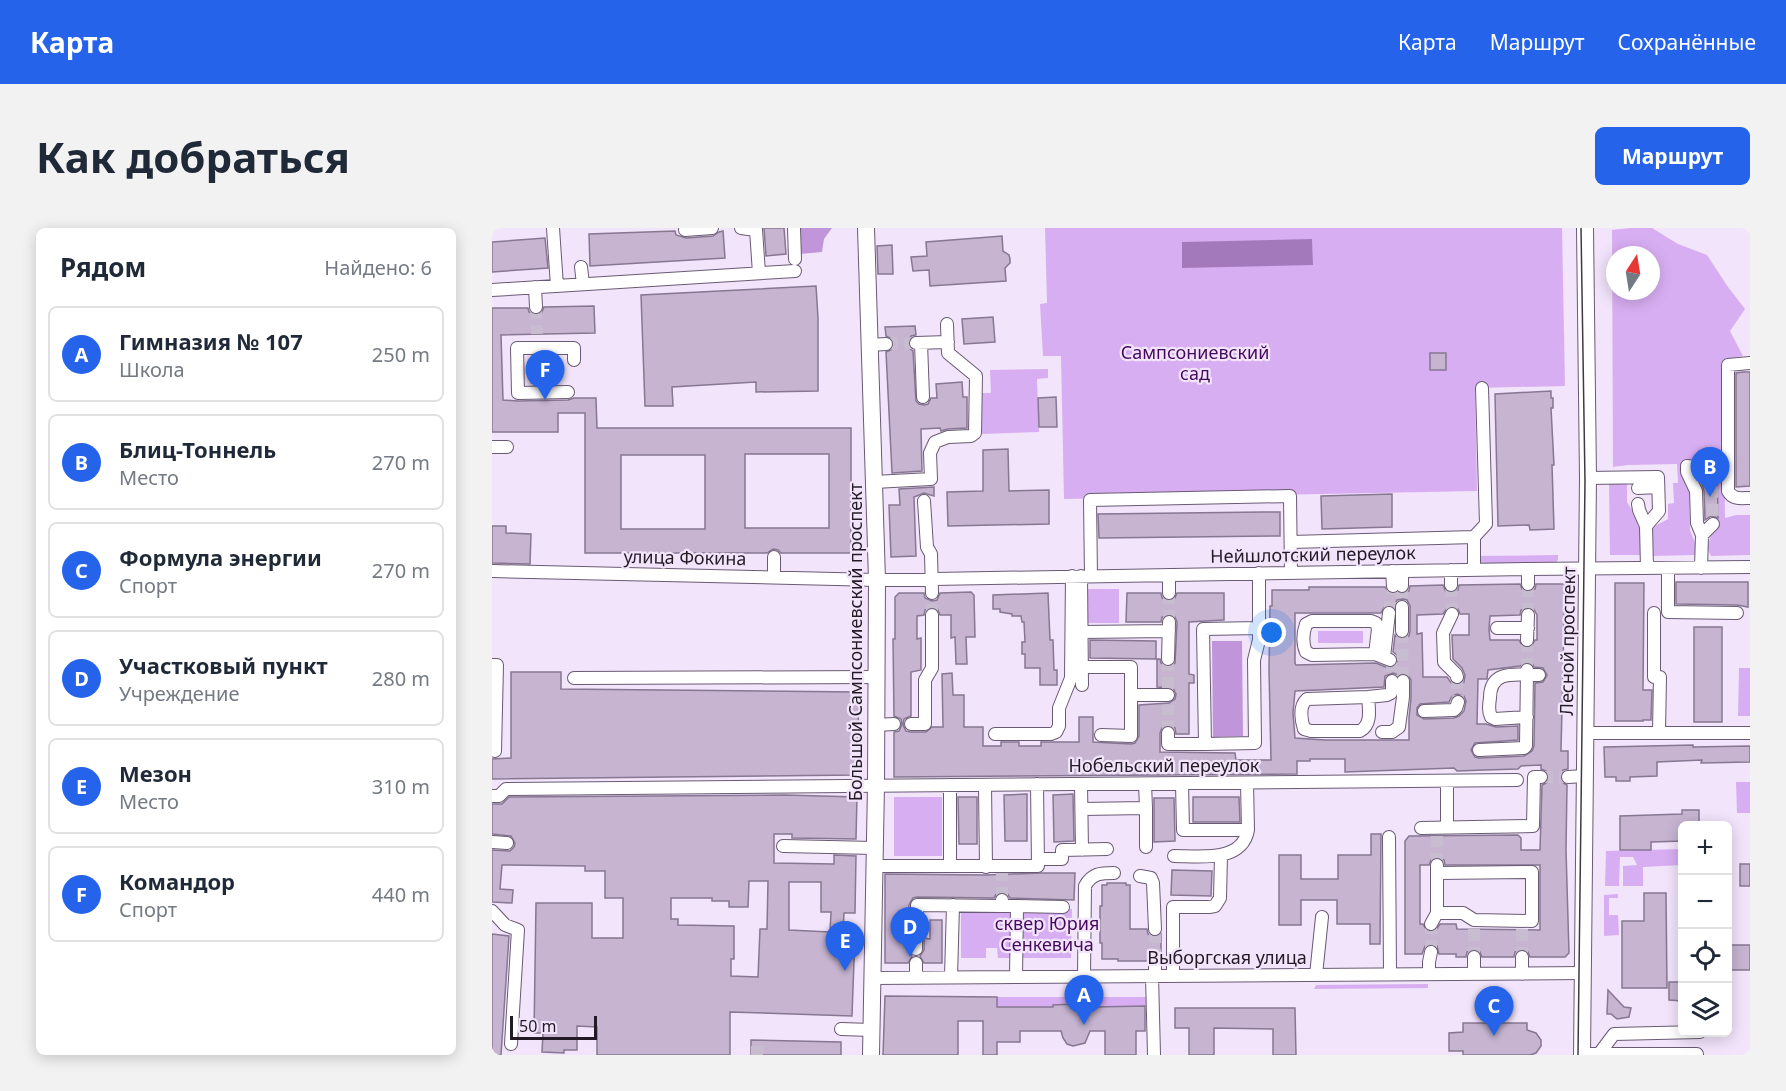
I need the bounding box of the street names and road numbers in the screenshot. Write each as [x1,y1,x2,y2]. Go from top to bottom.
street label: Большой Сампсониевский проспект [843,482,867,801]
street label: Нейшлотский переулок [1210,540,1416,568]
street label: улица Фокина [623,544,747,570]
street label: Лесной проспект [1554,566,1580,716]
street label: Нобельский переулок [1069,753,1260,777]
street label: Выборгская улица [1147,945,1307,969]

